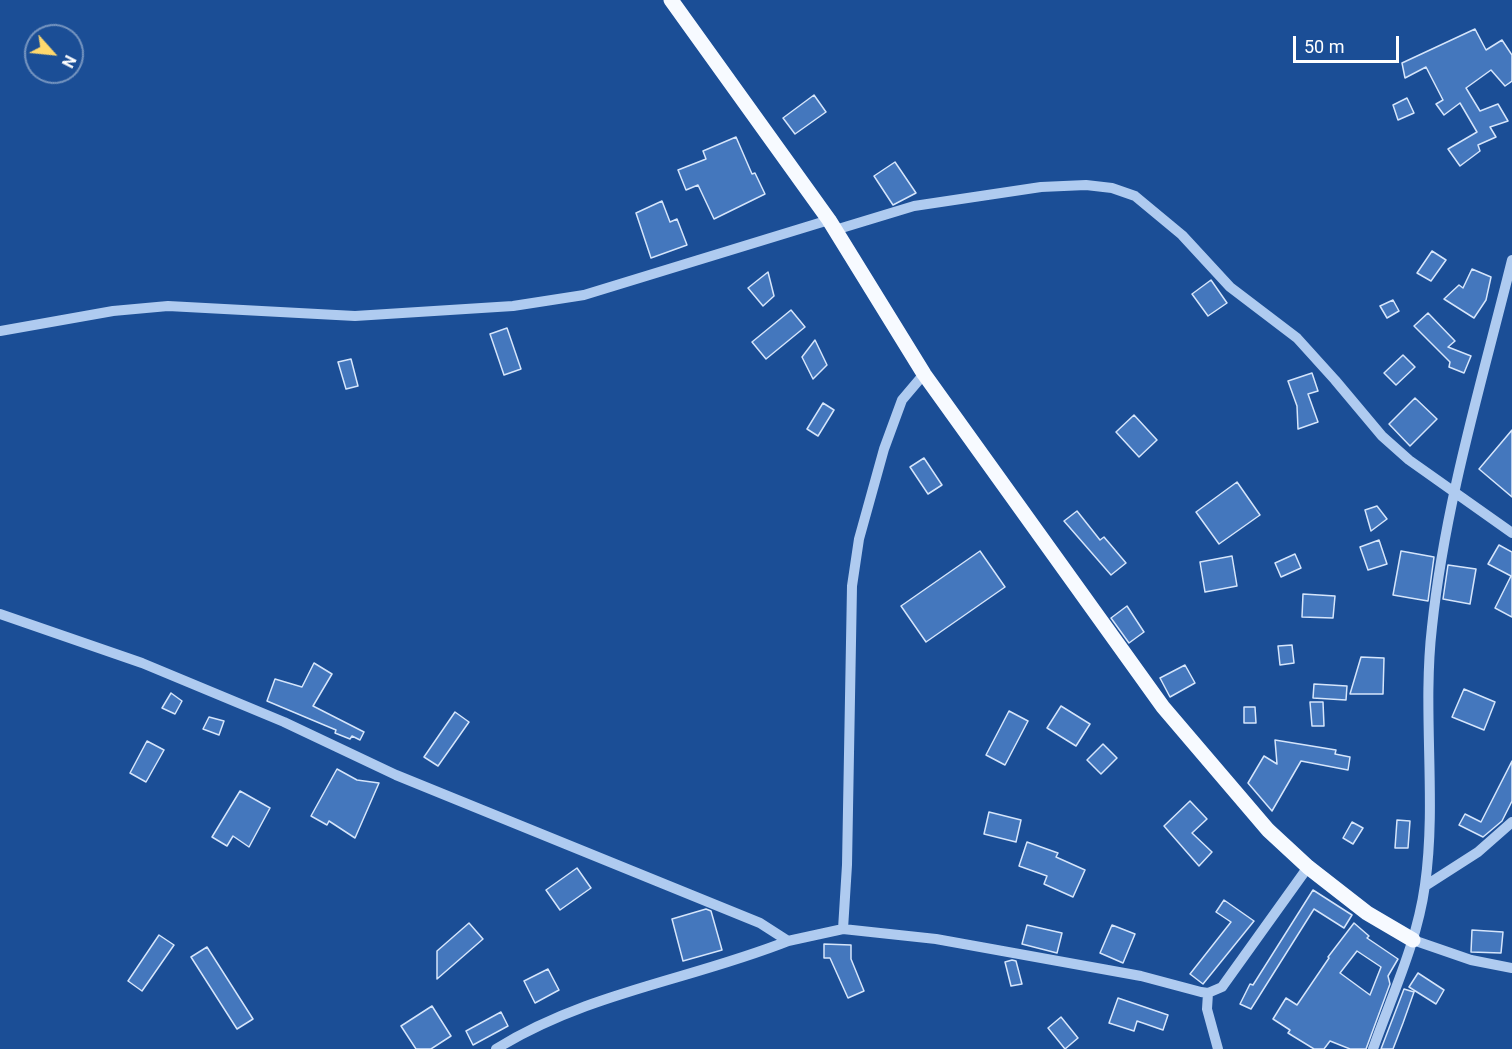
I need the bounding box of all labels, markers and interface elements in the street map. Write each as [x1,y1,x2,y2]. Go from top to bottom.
north arrow [24,24,84,84]
scale bar [1296,24,1402,62]
text: 50 m [1304,36,1344,57]
text: N [58,52,80,71]

